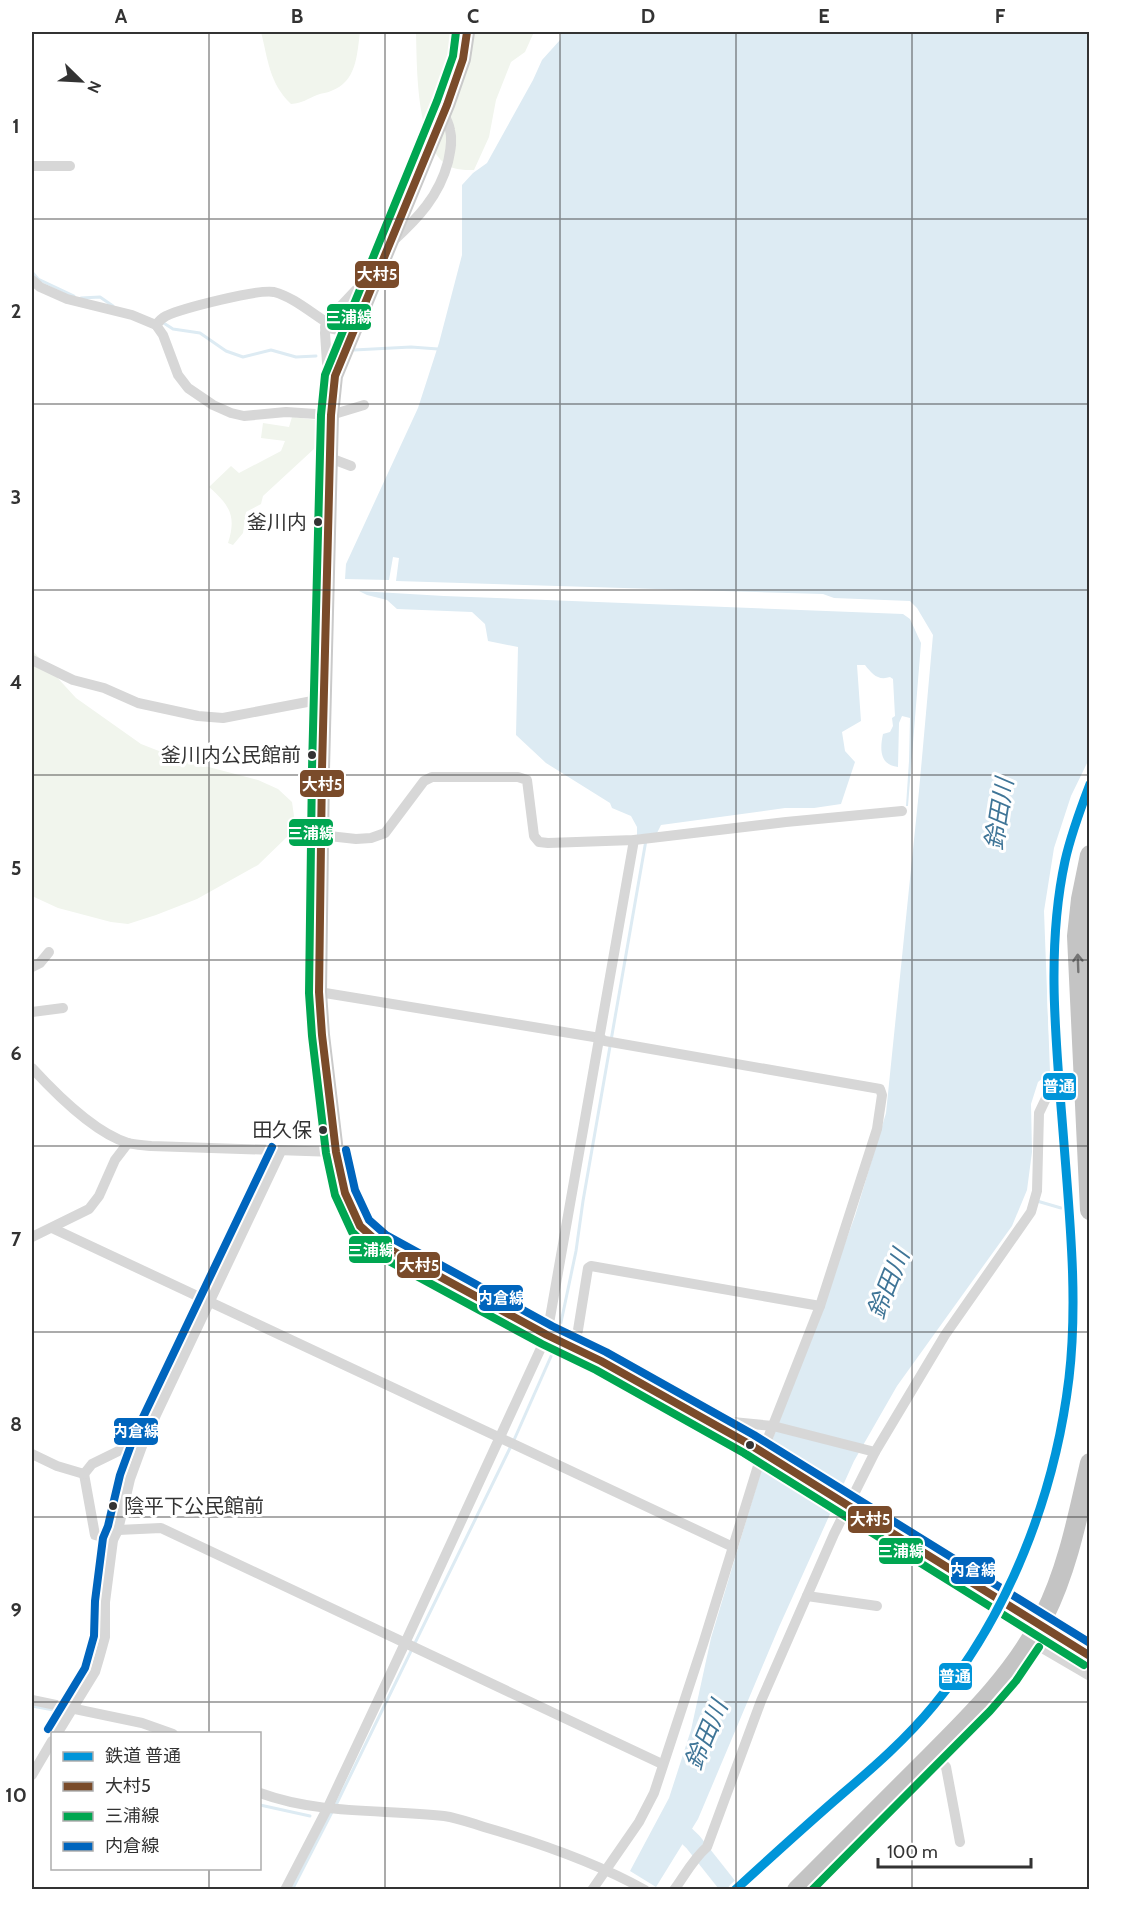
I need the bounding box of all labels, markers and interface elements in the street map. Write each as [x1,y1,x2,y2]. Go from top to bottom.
text: A [115,4,128,28]
text: B [291,4,303,28]
text: C [467,4,479,28]
text: D [641,4,655,28]
text: E [818,4,830,28]
text: F [995,4,1006,28]
north arrow [51,51,111,111]
text: N [83,78,105,96]
text: 1 [12,114,20,138]
line badge: 大村5 [354,260,400,289]
text: 大村5 [357,265,397,284]
text: 2 [11,299,21,323]
line badge: 三浦線 [326,303,372,331]
text: 三浦線 [325,308,373,327]
text: 3 [11,485,21,509]
place label: 釜川内 [247,510,307,534]
marker: 釜川内 [312,516,324,528]
text: 4 [10,670,22,694]
place label: 釜川内公民館前 [161,743,301,767]
marker: 釜川内公民館前 [306,749,318,761]
line badge: 大村5 [299,769,345,798]
water label: 鈴田川 [979,773,1019,852]
text: 大村5 [302,775,342,794]
line badge: 三浦線 [288,818,334,847]
text: 三浦線 [287,824,335,843]
text: 5 [11,856,21,880]
one-way arrow [1073,953,1084,973]
text: 6 [10,1041,22,1065]
line badge: 普通 [1042,1072,1077,1101]
text: 普通 [1043,1077,1075,1096]
place label: 田久保 [252,1118,312,1142]
marker: 田久保 [317,1124,329,1136]
text: 7 [11,1227,22,1251]
line badge: 三浦線 [348,1235,393,1264]
text: 三浦線 [347,1241,395,1260]
water label: 鈴田川 [861,1242,916,1323]
line badge: 大村5 [396,1251,441,1279]
text: 大村5 [399,1256,439,1275]
line badge: 内倉線 [478,1284,524,1312]
text: 内倉線 [477,1289,525,1308]
text: 8 [10,1412,22,1436]
line badge: 内倉線 [113,1417,159,1446]
text: 内倉線 [112,1422,160,1441]
unlabelled marker [744,1439,756,1451]
place label: 陰平下公民館前 [124,1494,264,1518]
marker: 陰平下公民館前 [107,1500,119,1512]
line badge: 大村5 [847,1505,893,1534]
text: 大村5 [850,1510,890,1529]
line badge: 三浦線 [878,1537,924,1565]
text: 三浦線 [877,1542,925,1561]
line badge: 内倉線 [950,1556,996,1585]
text: 内倉線 [949,1561,997,1580]
text: 9 [10,1598,22,1622]
line badge: 普通 [938,1662,973,1691]
text: 普通 [939,1667,971,1686]
water label: 鈴田川 [679,1693,735,1774]
legend [51,1732,261,1870]
text: 鉄道 普通 [105,1745,181,1767]
text: 大村5 [105,1775,151,1797]
text: 10 [5,1783,27,1807]
text: 三浦線 [105,1805,159,1827]
scale bar [878,1831,1031,1869]
text: 内倉線 [105,1835,159,1857]
text: 100 m [887,1841,938,1863]

